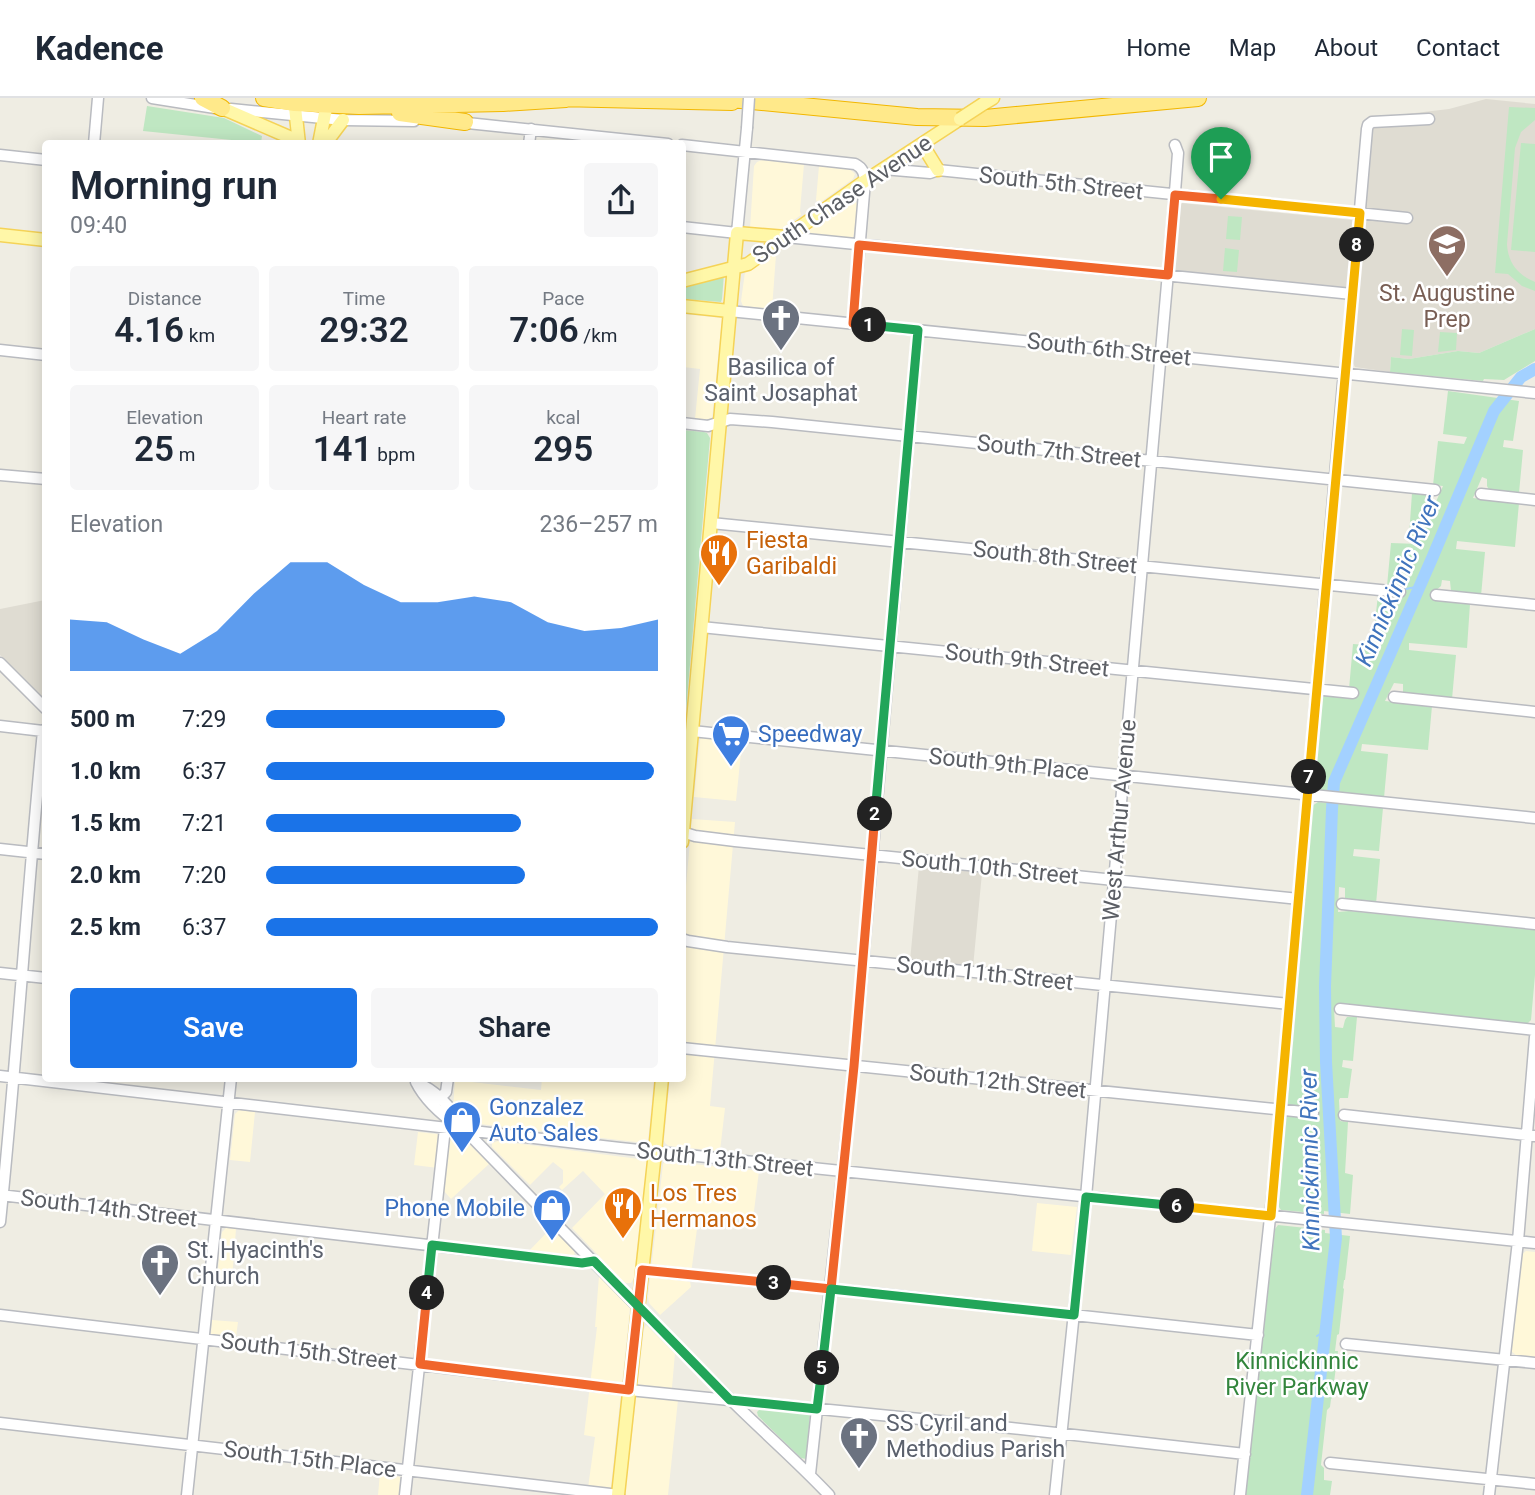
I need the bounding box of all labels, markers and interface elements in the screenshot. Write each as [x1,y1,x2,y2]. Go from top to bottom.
text: Kadence [35,29,164,68]
text: Home [1126,34,1191,62]
text: Map [1229,34,1276,62]
text: About [1314,34,1378,62]
text: Contact [1416,34,1500,62]
pin [1191,127,1251,199]
street label: South Chase Avenue [747,129,937,269]
icon: arrive [1202,138,1240,176]
street label: South 5th Street [978,161,1144,206]
button: share [584,163,658,237]
text: Morning run [70,164,278,208]
text: 09:40 [70,212,127,239]
school or university icon: St. Augustine Prep [1426,223,1468,278]
pin: 8 [1340,228,1374,262]
text: 8 [1351,233,1362,256]
place label: St. Augustine Prep [1379,280,1515,333]
text: Distance [128,287,202,310]
text: Time [343,287,385,310]
text: Pace [542,287,584,310]
church icon: Basilica of Saint Josaphat [760,297,802,352]
pin: 1 [852,308,886,342]
text: 4.16 [114,310,184,351]
text: 29:32 [319,310,409,351]
text: 7:06 [509,310,579,351]
text: 1 [863,313,874,336]
text: km [184,324,215,347]
text: /km [579,324,618,347]
street label: South 6th Street [1026,327,1192,372]
place label: Basilica of Saint Josaphat [704,354,858,407]
text: Elevation [126,406,203,429]
text: Heart rate [322,406,406,429]
text: kcal [546,406,581,429]
text: 25 [134,429,174,470]
text: 141 [313,429,373,470]
text: 295 [533,429,593,470]
street label: South 7th Street [976,429,1142,474]
text: m [174,443,195,466]
text: bpm [373,443,415,466]
water label: Kinnickinnic River [1350,491,1447,670]
text: Elevation [70,511,163,538]
text: 236–257 m [539,511,658,538]
place label: Fiesta Garibaldi [746,527,837,580]
restaurant icon: Fiesta Garibaldi [698,532,740,587]
street label: South 8th Street [972,535,1138,580]
street label: South 9th Street [944,638,1110,683]
text: 500 m [70,706,135,733]
text: 7:29 [182,706,226,733]
supermarket icon: Speedway [710,713,752,768]
street label: West Arthur Avenue [1097,718,1142,922]
place label: Speedway [758,721,863,748]
street label: South 9th Place [927,743,1090,786]
text: 1.0 km [70,758,141,785]
text: 6:37 [182,758,226,785]
pin: 7 [1292,760,1326,794]
text: 7 [1303,765,1314,788]
pin: 2 [858,796,892,832]
text: 2 [869,802,880,825]
text: 1.5 km [70,810,141,837]
text: 7:21 [182,810,226,837]
street label: South 10th Street [900,845,1080,890]
text: 2.0 km [70,862,141,889]
text: 7:20 [182,862,226,889]
text: 2.5 km [70,914,141,941]
text: 6:37 [182,914,226,941]
street label: South 11th Street [895,951,1075,996]
button: Save [70,988,357,1068]
button: Share [371,988,658,1068]
street label: South 12th Street [908,1059,1088,1104]
water label: Kinnickinnic River [1294,1068,1326,1251]
place label: Gonzalez Auto Sales [489,1094,599,1147]
shop icon: Gonzalez Auto Sales [441,1099,483,1154]
street label: South 13th Street [635,1137,815,1182]
place label: Los Tres Hermanos [650,1180,757,1233]
street label: South 14th Street [19,1184,199,1233]
restaurant icon: Los Tres Hermanos [602,1185,644,1240]
shop icon: Phone Mobile [531,1187,573,1242]
pin: 6 [1160,1188,1194,1224]
text: 6 [1171,1194,1182,1217]
place label: Phone Mobile [385,1195,525,1222]
place label: St. Hyacinth's Church [187,1237,324,1290]
church icon: St. Hyacinth's Church [139,1242,181,1297]
pin: 3 [756,1266,792,1300]
text: 3 [768,1271,779,1294]
pin: 4 [410,1276,444,1310]
text: 4 [421,1281,432,1304]
street label: South 15th Street [219,1327,399,1376]
park label: Kinnickinnic River Parkway [1225,1348,1369,1401]
pin: 5 [804,1350,840,1386]
text: 5 [816,1356,827,1379]
place label: SS Cyril and Methodius Parish [886,1410,1065,1463]
church icon: SS Cyril and Methodius Parish [838,1415,880,1470]
street label: South 15th Place [222,1435,398,1483]

